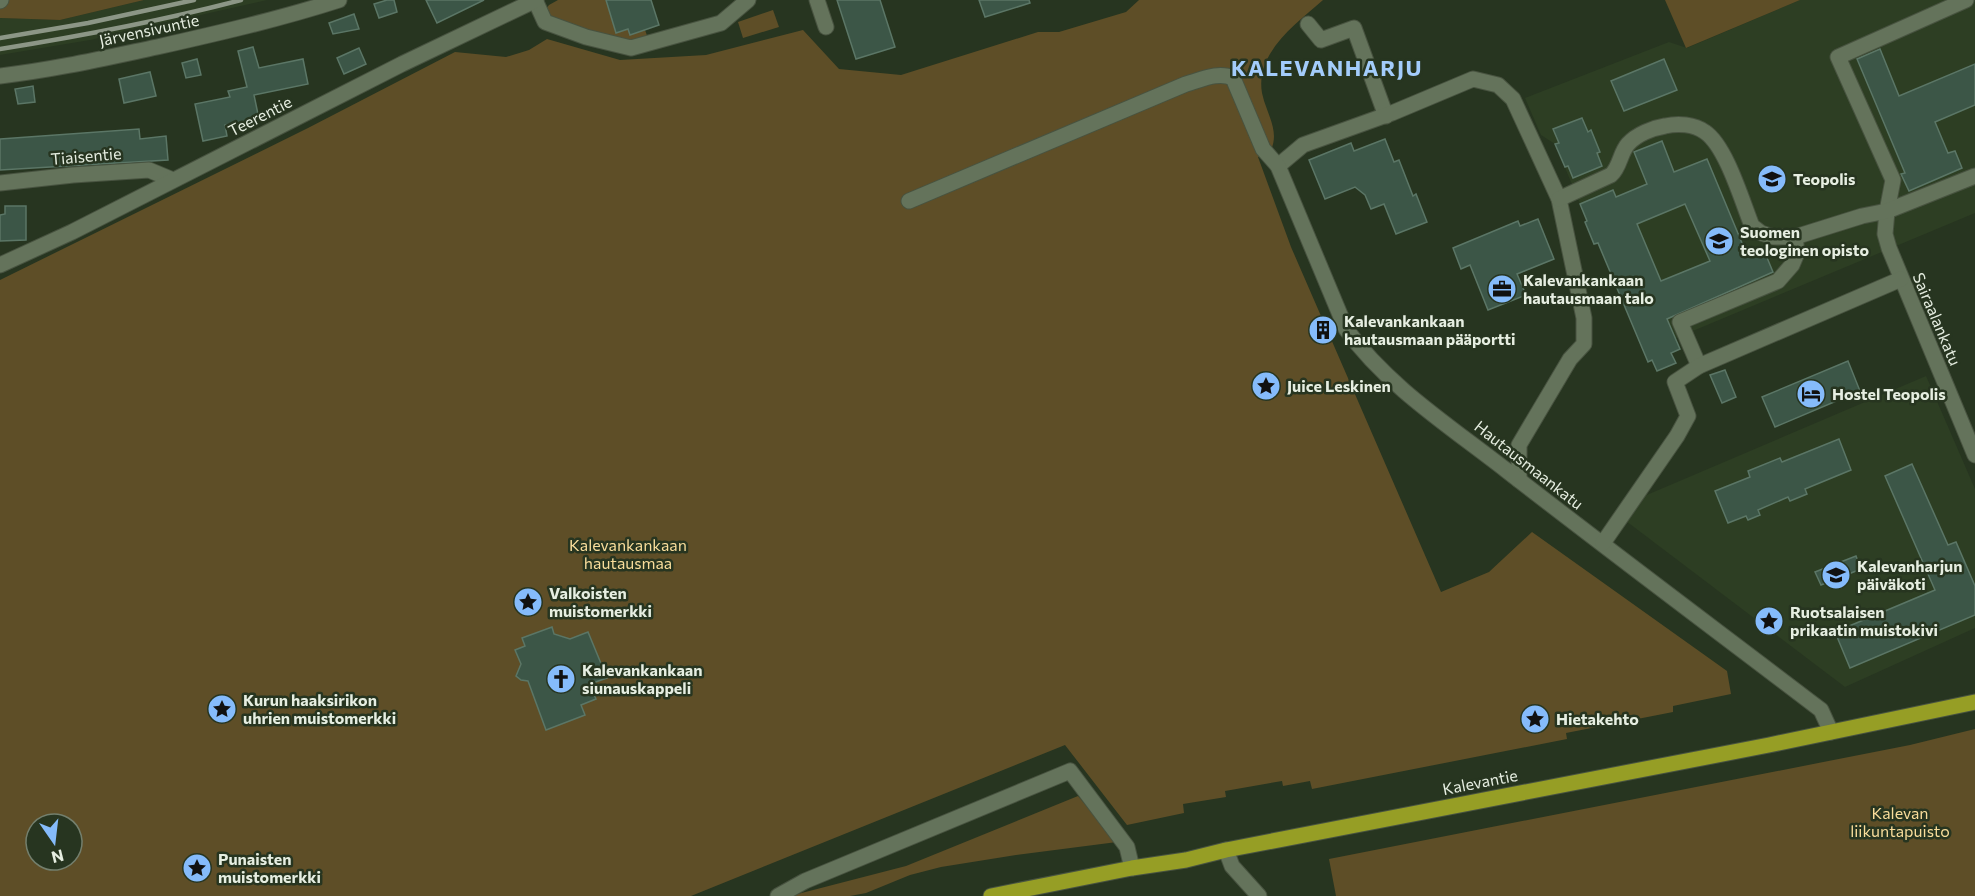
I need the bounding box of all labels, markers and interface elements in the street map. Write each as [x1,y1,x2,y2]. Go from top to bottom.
street label: Järvensivuntie [97,10,201,49]
district label: KALEVANHARJU [1231,54,1423,81]
street label: Teerentie [225,91,295,140]
street label: Tiaisentie [50,143,122,168]
school or university icon: Teopolis [1756,163,1788,195]
place label: Teopolis [1793,169,1855,188]
place label: Suomen teologinen opisto [1740,222,1869,259]
school or university icon: Suomen teologinen opisto [1703,225,1735,257]
place label: Kalevankankaan hautausmaan talo [1523,270,1654,307]
street label: Sairaalankatu [1909,270,1966,368]
office icon: Kalevankankaan hautausmaan talo [1486,273,1518,305]
place label: Kalevankankaan hautausmaan pääportti [1344,311,1516,348]
building icon: Kalevankankaan hautausmaan pääportti [1307,314,1339,346]
place icon: Juice Leskinen [1250,370,1282,402]
place label: Juice Leskinen [1287,376,1391,395]
hotel icon: Hostel Teopolis [1795,378,1827,410]
place label: Hostel Teopolis [1832,384,1946,403]
street label: Hautausmaankatu [1471,416,1587,513]
park label: Kalevankankaan hautausmaa [569,535,687,572]
place label: Kalevanharjun päiväkoti [1857,556,1962,593]
school or university icon: Kalevanharjun päiväkoti [1820,559,1852,591]
place label: Valkoisten muistomerkki [549,583,652,620]
place icon: Valkoisten muistomerkki [512,586,544,618]
place label: Ruotsalaisen prikaatin muistokivi [1790,602,1938,639]
place icon: Ruotsalaisen prikaatin muistokivi [1753,605,1785,637]
place label: Kalevankankaan siunauskappeli [582,660,703,697]
church icon: Kalevankankaan siunauskappeli [545,663,577,695]
place label: Kurun haaksirikon uhrien muistomerkki [243,690,396,727]
place icon: Kurun haaksirikon uhrien muistomerkki [206,693,238,725]
place icon: Hietakehto [1519,703,1551,735]
place label: Hietakehto [1556,709,1639,728]
street label: Kalevantie [1441,765,1519,798]
park label: Kalevan liikuntapuisto [1850,803,1950,840]
north arrow [24,812,84,872]
text: N [50,846,66,868]
place label: Punaisten muistomerkki [218,849,321,886]
place icon: Punaisten muistomerkki [181,852,213,884]

